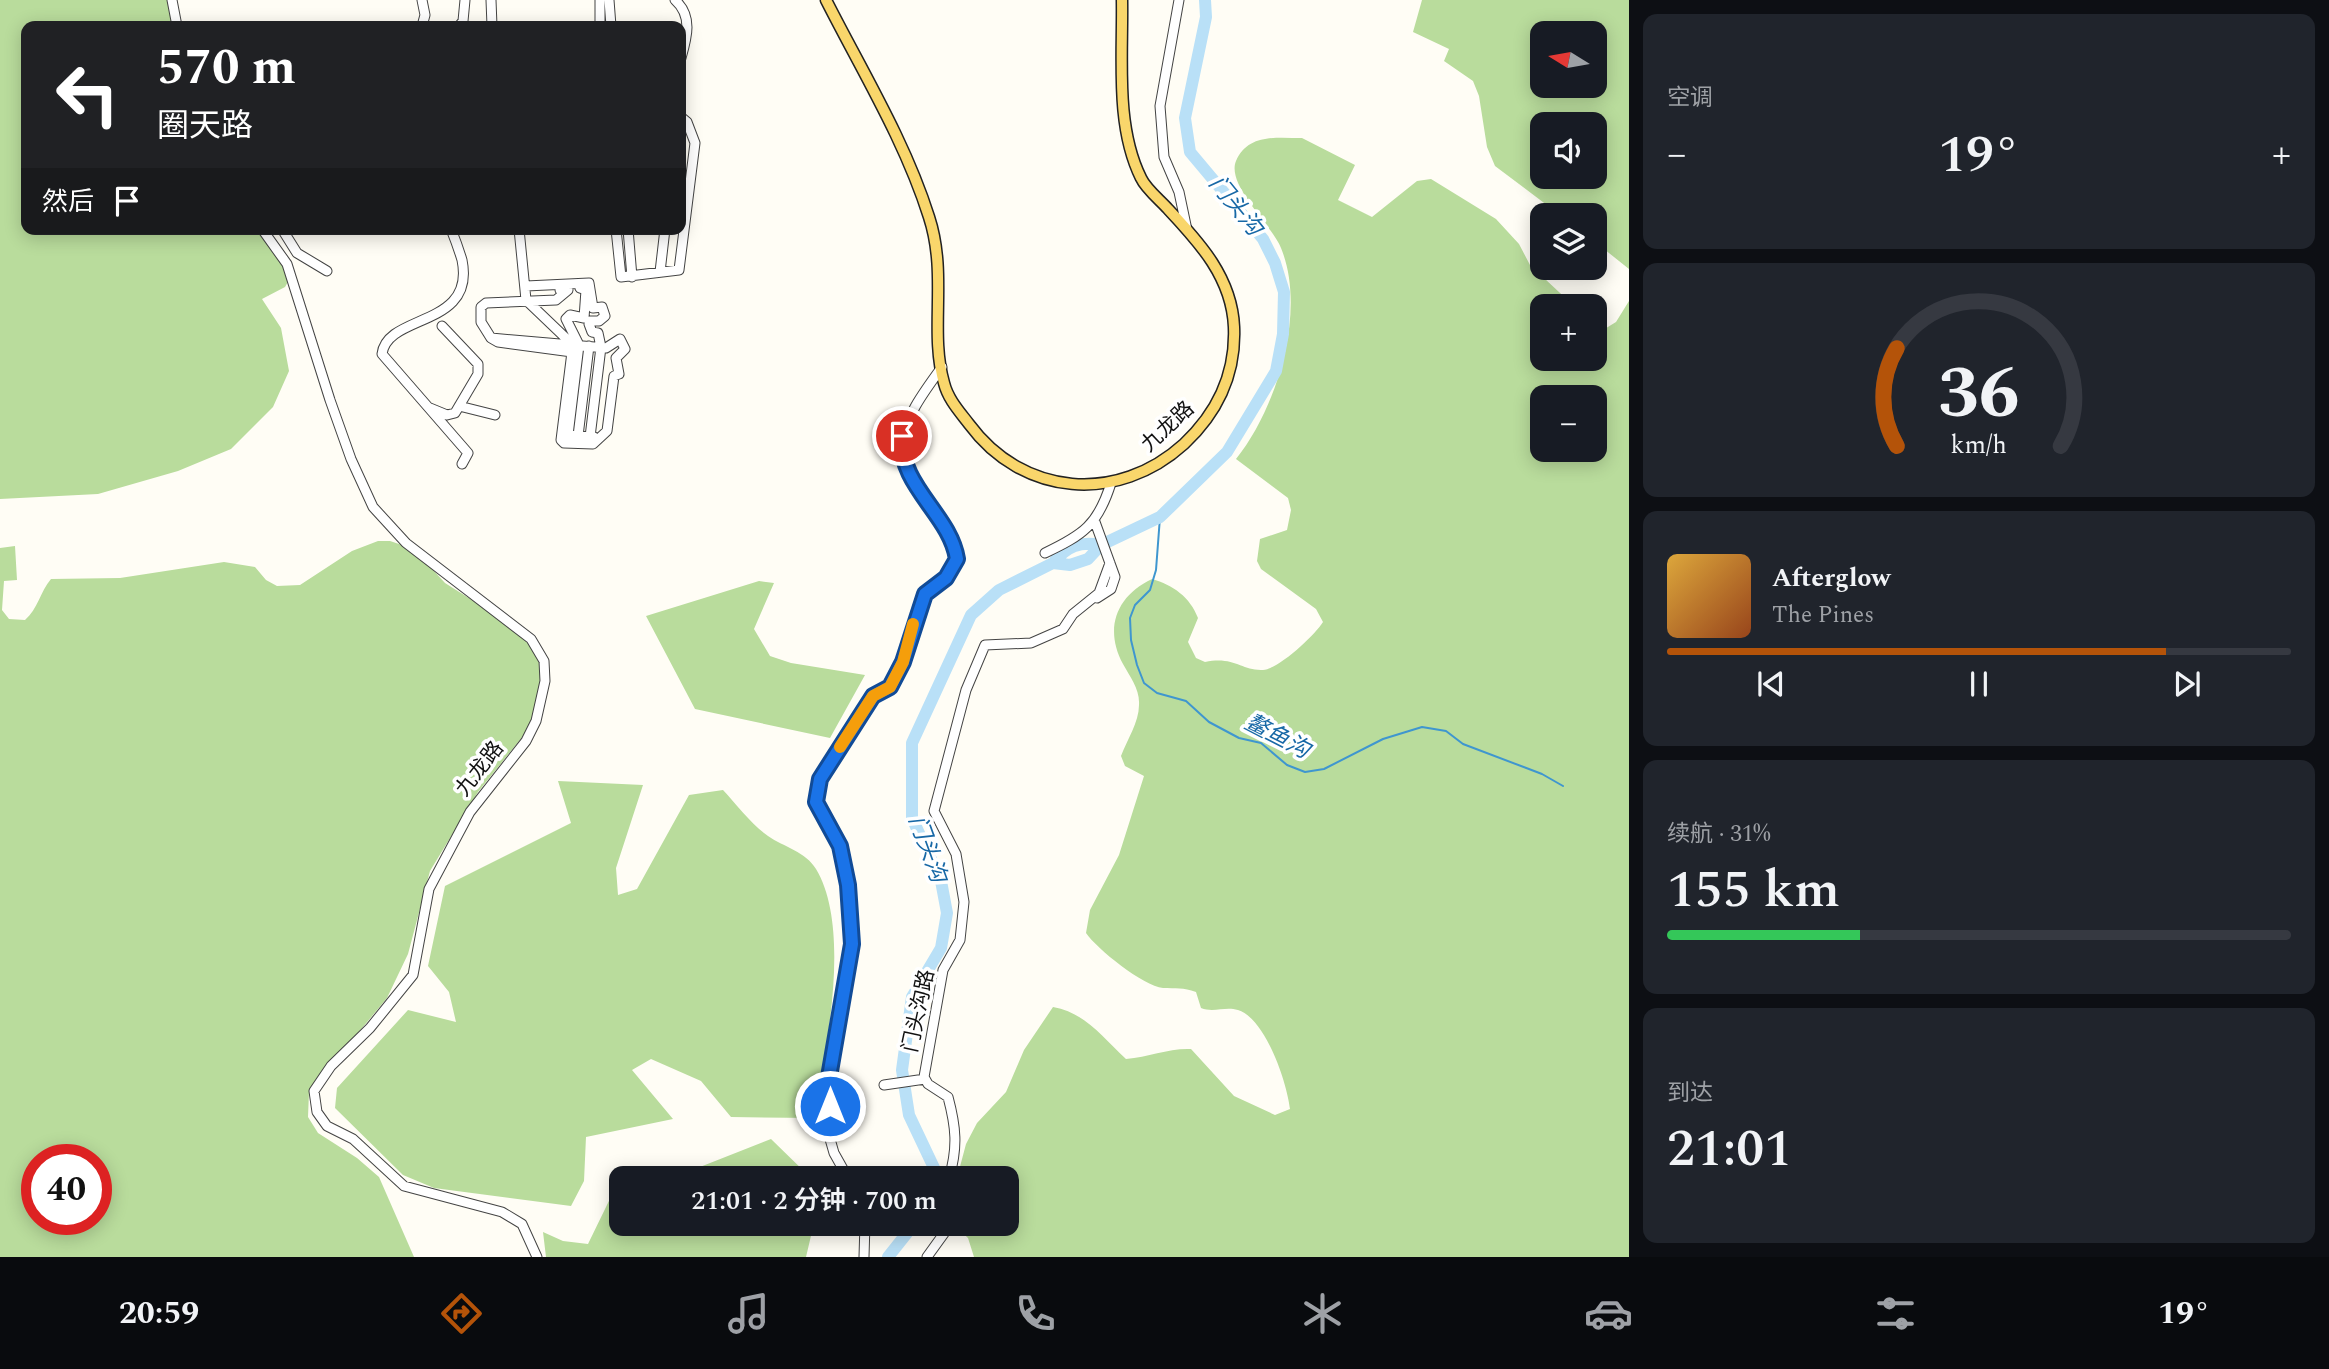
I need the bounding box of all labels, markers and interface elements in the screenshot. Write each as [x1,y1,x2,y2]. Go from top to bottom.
north arrow [1530,21,1606,98]
map controls [1530,21,1607,462]
text: 570 m [157,31,296,106]
icon: left [42,49,133,140]
text: 空调 [1667,81,1713,116]
text: 圈天路 [157,102,253,151]
button: sound [1530,112,1607,189]
text: 19° [1938,116,2020,195]
text: − [1667,126,1686,184]
text: + [2272,126,2291,184]
water label: 门头沟 [1200,168,1272,246]
text: 然后 [42,182,94,222]
icon: arrive [108,182,146,220]
button: layers [1530,203,1607,280]
button: + [1530,294,1607,371]
text: 36 [1938,339,2020,450]
button: − [1530,385,1607,462]
street label: 九龙路 [1134,394,1202,460]
pin [872,406,932,466]
icon: arrive [883,417,921,455]
text: km/h [1951,427,2007,465]
text: Afterglow [1772,558,1891,598]
text: The Pines [1772,598,1874,633]
icon: previous [1752,665,1790,703]
icon: pause [1960,665,1998,703]
icon: next [2168,665,2206,703]
water label: 鳌鱼沟 [1238,706,1318,770]
street label: 九龙路 [448,734,512,804]
water label: 门头沟 [899,811,956,890]
text: 续航 · 31% [1667,817,1771,852]
text: 155 km [1667,851,1840,930]
street label: 门头沟路 [895,967,943,1055]
position arrow [793,1069,867,1143]
text: 到达 [1667,1076,1713,1111]
text: 21:01 [1667,1110,1792,1189]
speed limit sign: 40 [21,1144,112,1235]
text: 21:01 · 2 分钟 · 700 m [691,1181,937,1221]
text: 20:59 [119,1289,199,1338]
icon: directions [437,1289,486,1338]
icon: music [724,1289,773,1338]
icon: phone [1011,1289,1060,1338]
icon: climate [1298,1289,1347,1338]
icon: car [1584,1289,1633,1338]
icon: filters [1871,1289,1920,1338]
text: 19° [2158,1289,2210,1338]

